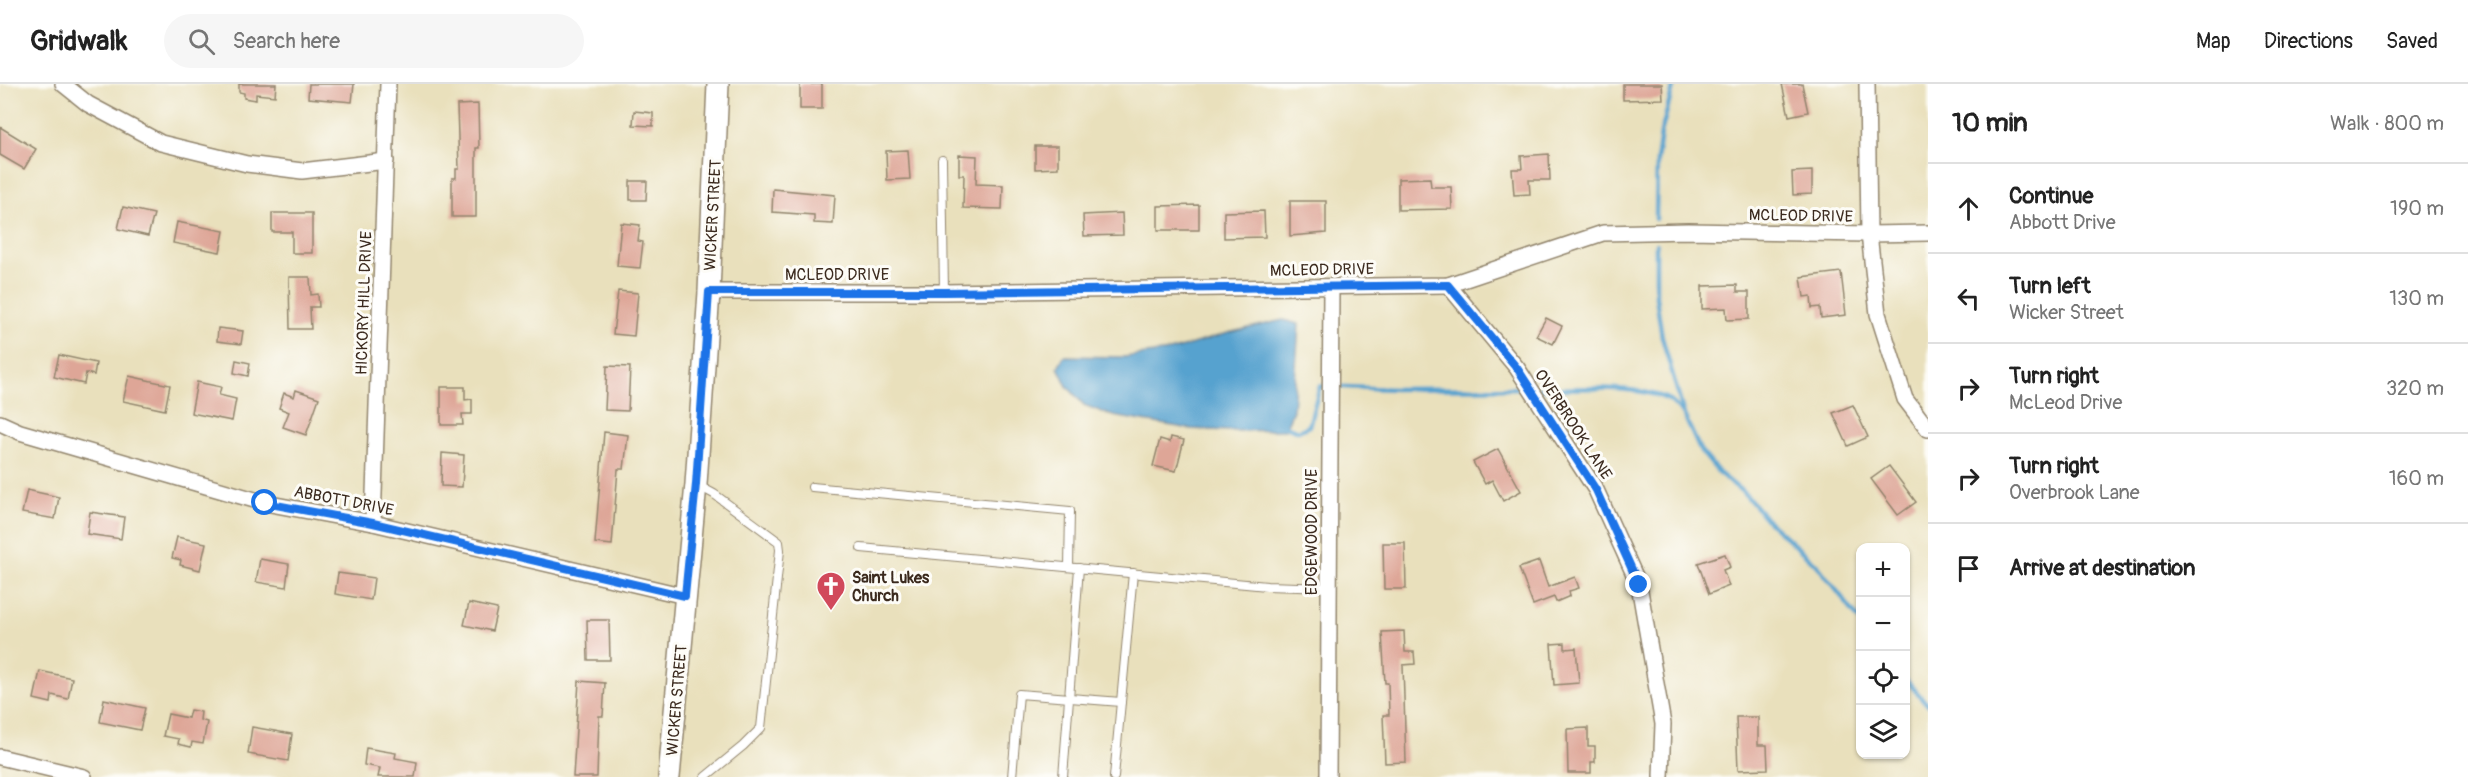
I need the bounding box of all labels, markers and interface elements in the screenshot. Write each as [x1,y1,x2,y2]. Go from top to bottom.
search box [164,14,584,68]
text: Gridwalk [30,24,128,59]
icon: search [185,25,218,58]
text: Search here [233,27,340,55]
text: Map [2196,28,2231,55]
text: Directions [2264,28,2353,55]
text: Saved [2386,28,2438,55]
text: 10 min [1952,107,2028,139]
text: Walk · 800 m [2330,111,2444,136]
street label: WICKER STREET [700,159,726,271]
text: Continue [2009,182,2093,210]
icon: ahead [1952,192,1985,225]
text: 190 m [2390,196,2444,221]
street label: MCLEOD DRIVE [1749,205,1853,227]
text: Abbott Drive [2009,210,2116,235]
street label: HICKORY HILL DRIVE [351,231,377,375]
street label: MCLEOD DRIVE [1270,259,1374,281]
street label: MCLEOD DRIVE [785,265,889,285]
text: Turn left [2009,272,2091,300]
icon: left [1952,282,1985,315]
text: 130 m [2389,286,2444,311]
text: Wicker Street [2009,300,2124,325]
text: Turn right [2009,362,2099,390]
street label: OVERBROOK LANE [1530,366,1616,484]
icon: right [1952,372,1985,405]
text: 320 m [2386,376,2444,401]
text: McLeod Drive [2009,390,2122,415]
text: Turn right [2009,452,2099,480]
icon: right [1952,462,1985,495]
text: 160 m [2389,466,2444,491]
street label: EDGEWOOD DRIVE [1302,469,1322,595]
text: Overbrook Lane [2009,480,2140,505]
street label: ABBOTT DRIVE [292,482,395,520]
route start [251,489,277,515]
map controls [1856,543,1910,759]
button: + [1856,543,1910,597]
icon: arrive [1952,552,1985,585]
text: Arrive at destination [2009,554,2195,582]
place label: Saint Lukes Church [852,568,930,606]
church icon: Saint Lukes Church [815,570,847,612]
route end [1625,571,1651,597]
button: − [1856,597,1910,651]
street label: WICKER STREET [662,643,692,757]
button: locate [1856,651,1910,705]
button: layers [1856,705,1910,759]

